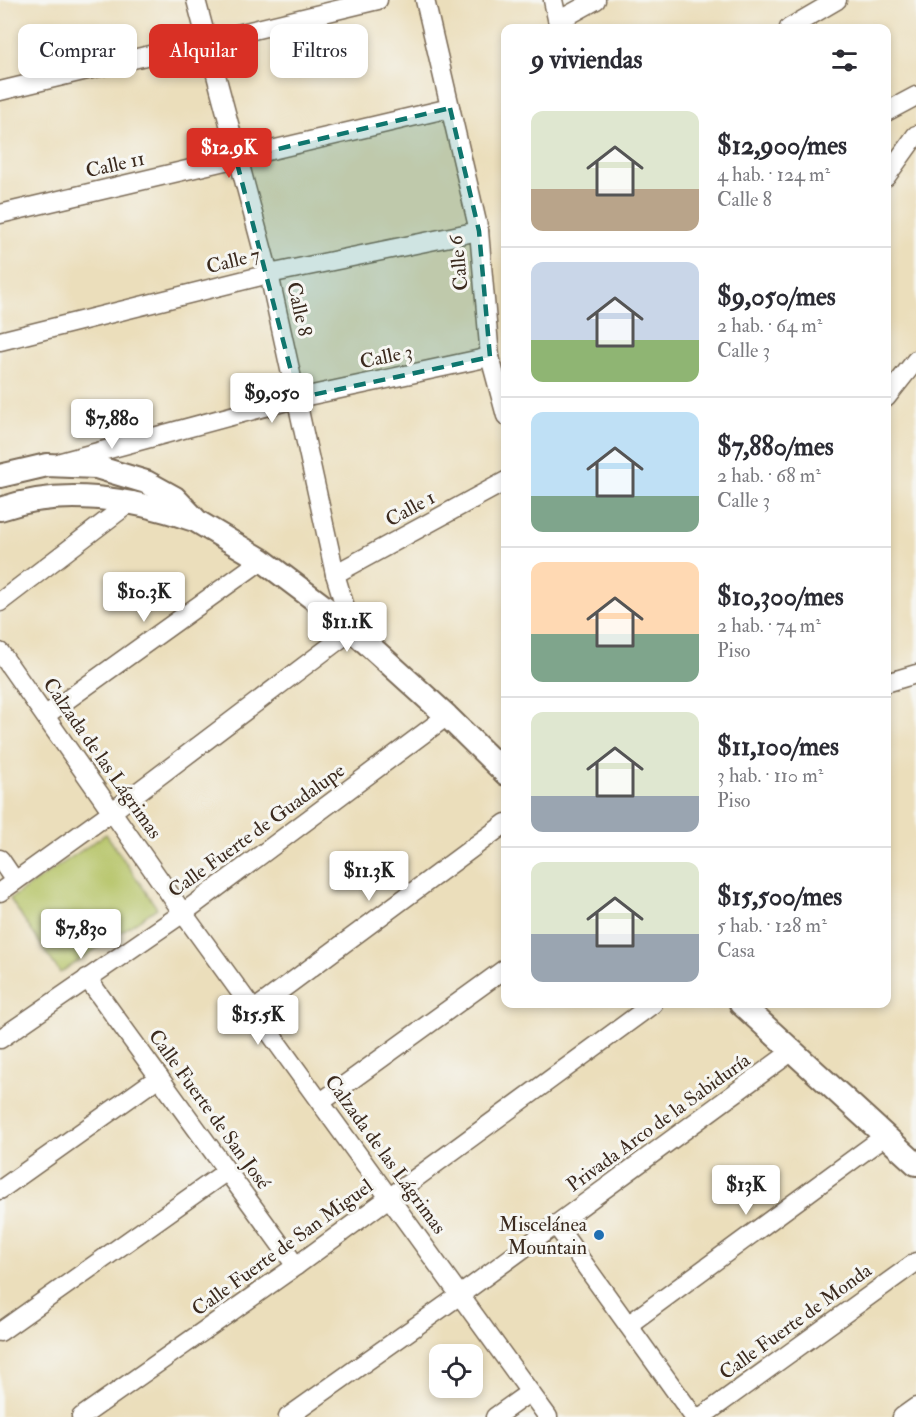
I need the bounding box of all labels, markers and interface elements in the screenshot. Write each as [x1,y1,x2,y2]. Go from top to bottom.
chip: Comprar [18,24,137,78]
chip: Alquilar [149,24,258,78]
chip: Filtros [270,24,368,78]
text: 9 viviendas [531,44,642,76]
icon: filters [828,44,861,77]
pin: $12.9K [180,128,278,179]
text: $12,900/mes [717,130,847,162]
text: $12.9K [201,135,257,160]
icon: home [579,135,651,207]
street label: Calle 11 [83,146,147,183]
text: 4 hab. · 124 m² [717,162,830,187]
text: Calle 8 [717,187,772,212]
street label: Calle 6 [443,233,474,292]
street label: Calle 7 [204,242,263,279]
street label: Calle 8 [281,280,318,339]
text: $9,050/mes [717,281,836,313]
icon: home [579,286,651,358]
text: 2 hab. · 64 m² [717,313,822,338]
text: Calle 3 [717,338,770,363]
street label: Calle 3 [357,339,415,374]
pin: $9,050 [223,373,321,424]
text: $9,050 [244,380,300,405]
pin: $7,880 [63,399,161,450]
text: $7,880 [85,406,139,431]
text: $7,880/mes [717,431,834,463]
icon: home [579,436,651,508]
text: 2 hab. · 68 m² [717,463,821,488]
street label: Calle 1 [381,485,439,532]
text: Calle 3 [717,488,770,513]
pin: $10.3K [95,572,193,623]
text: $10.3K [117,579,171,604]
text: $10,300/mes [717,581,844,613]
icon: home [579,586,651,658]
pin: $11.1K [298,602,396,653]
text: $11.1K [322,609,372,634]
text: 2 hab. · 74 m² [717,613,821,638]
text: Piso [717,638,750,663]
street label: Calzada de las Lágrimas [38,673,168,844]
text: $11,100/mes [717,731,839,763]
icon: home [579,736,651,808]
street label: Calle Fuerte de Guadalupe [163,758,350,904]
text: 3 hab. · 110 m² [717,763,823,788]
text: Piso [717,788,750,813]
pin: $11.3K [320,851,418,902]
text: $11.3K [343,858,395,883]
text: $15,500/mes [717,881,842,913]
icon: home [579,886,651,958]
pin: $7,830 [32,909,130,960]
text: 5 hab. · 128 m² [717,913,827,938]
text: $7,830 [55,916,107,941]
text: Casa [717,938,755,963]
pin: $15.5K [209,995,307,1046]
text: $15.5K [231,1002,285,1027]
street label: Calle Fuerte de San José [143,1024,276,1195]
street label: Privada Arco de la Sabiduría [562,1047,756,1197]
street label: Calzada de las Lágrimas [319,1070,452,1239]
pin: $13K [710,1165,782,1216]
text: $13K [726,1172,766,1197]
street label: Calle Fuerte de San Miguel [187,1173,378,1321]
place label: Miscelánea Mountain [499,1212,588,1260]
marker: Miscelánea Mountain [592,1228,606,1242]
street label: Calle Fuerte de Monda [714,1257,877,1385]
map controls [429,1344,483,1398]
button: locate [429,1344,483,1398]

